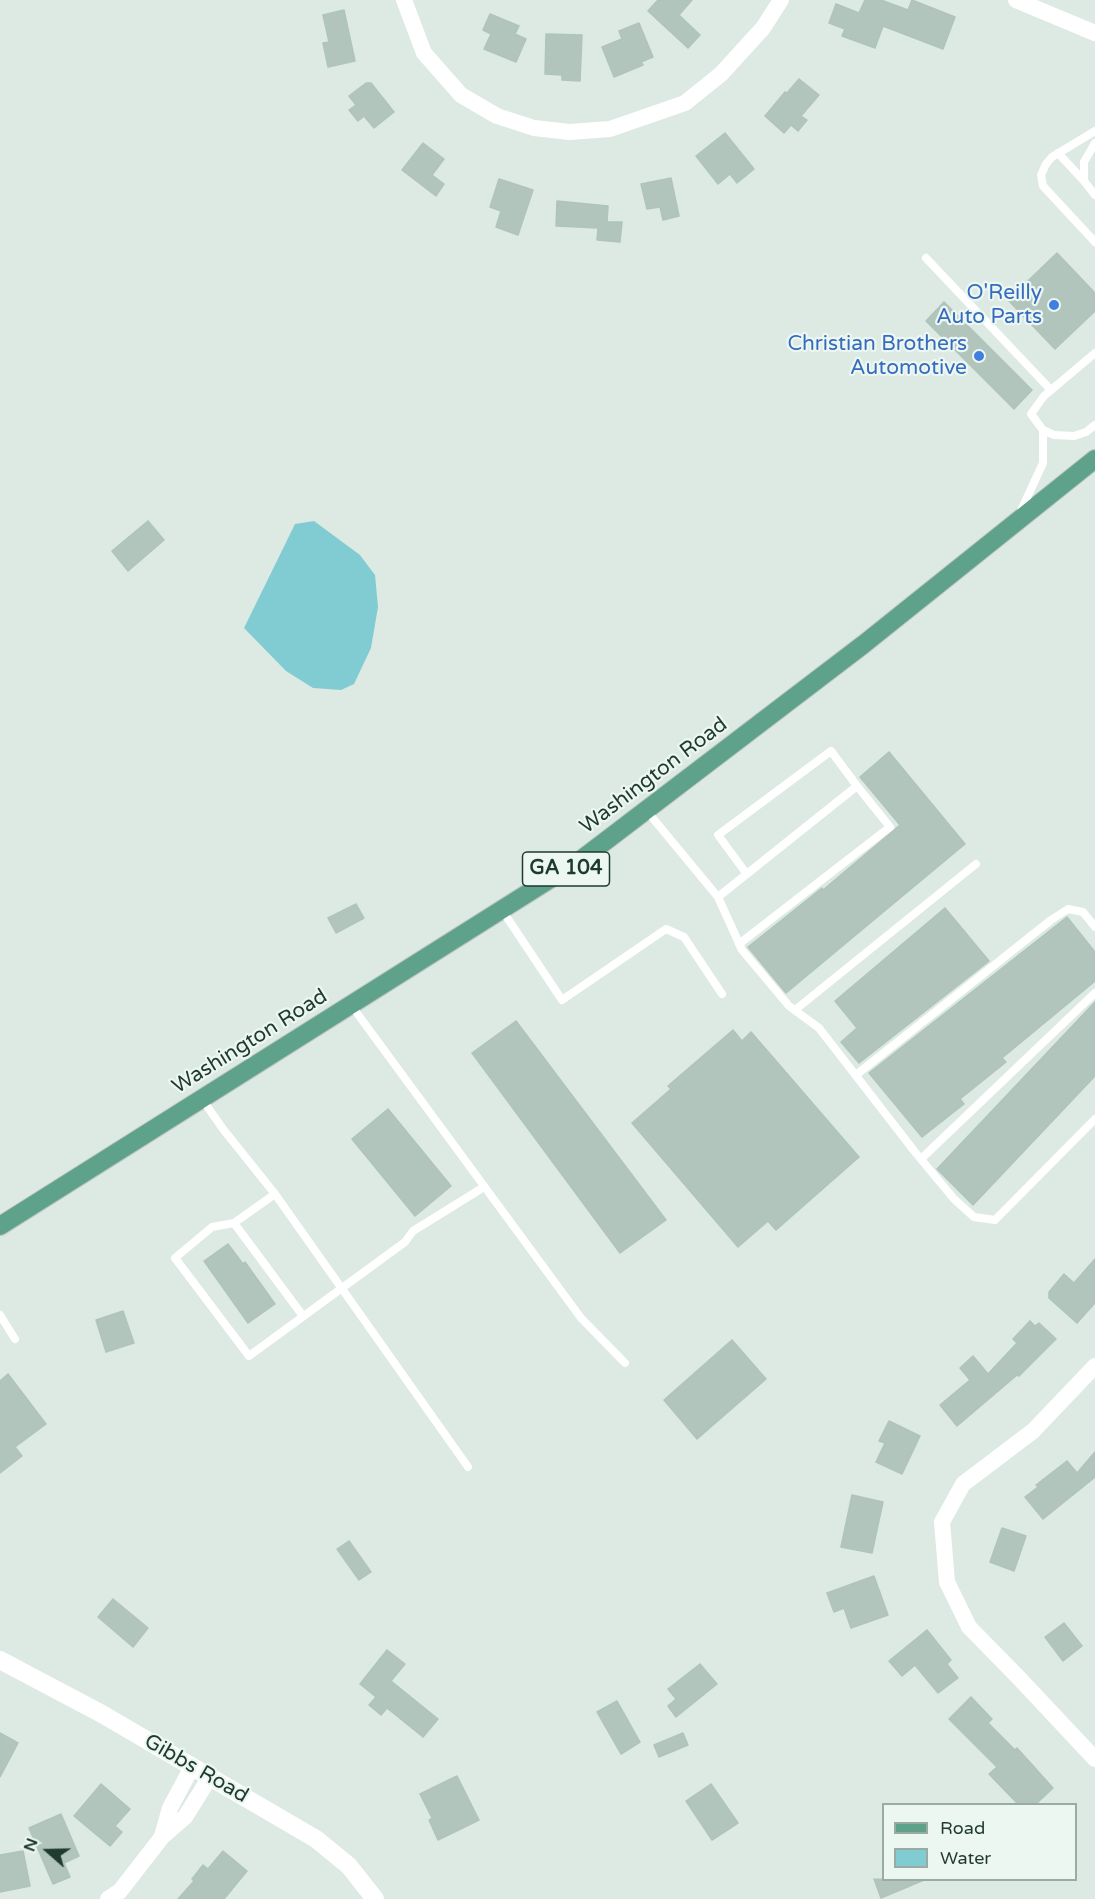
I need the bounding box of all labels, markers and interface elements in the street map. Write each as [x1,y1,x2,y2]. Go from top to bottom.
place label: O'Reilly Auto Parts [936,280,1042,330]
marker: O'Reilly Auto Parts [1047,298,1061,312]
place label: Christian Brothers Automotive [787,331,967,381]
marker: Christian Brothers Automotive [972,349,986,363]
street label: Washington Road [575,712,733,840]
road number: GA 104 [522,852,610,886]
street label: Washington Road [168,984,332,1100]
street label: Gibbs Road [139,1729,253,1809]
legend [882,1803,1077,1881]
text: Road [940,1817,985,1839]
north arrow [18,1821,78,1881]
text: N [19,1835,43,1854]
text: Water [940,1847,991,1869]

